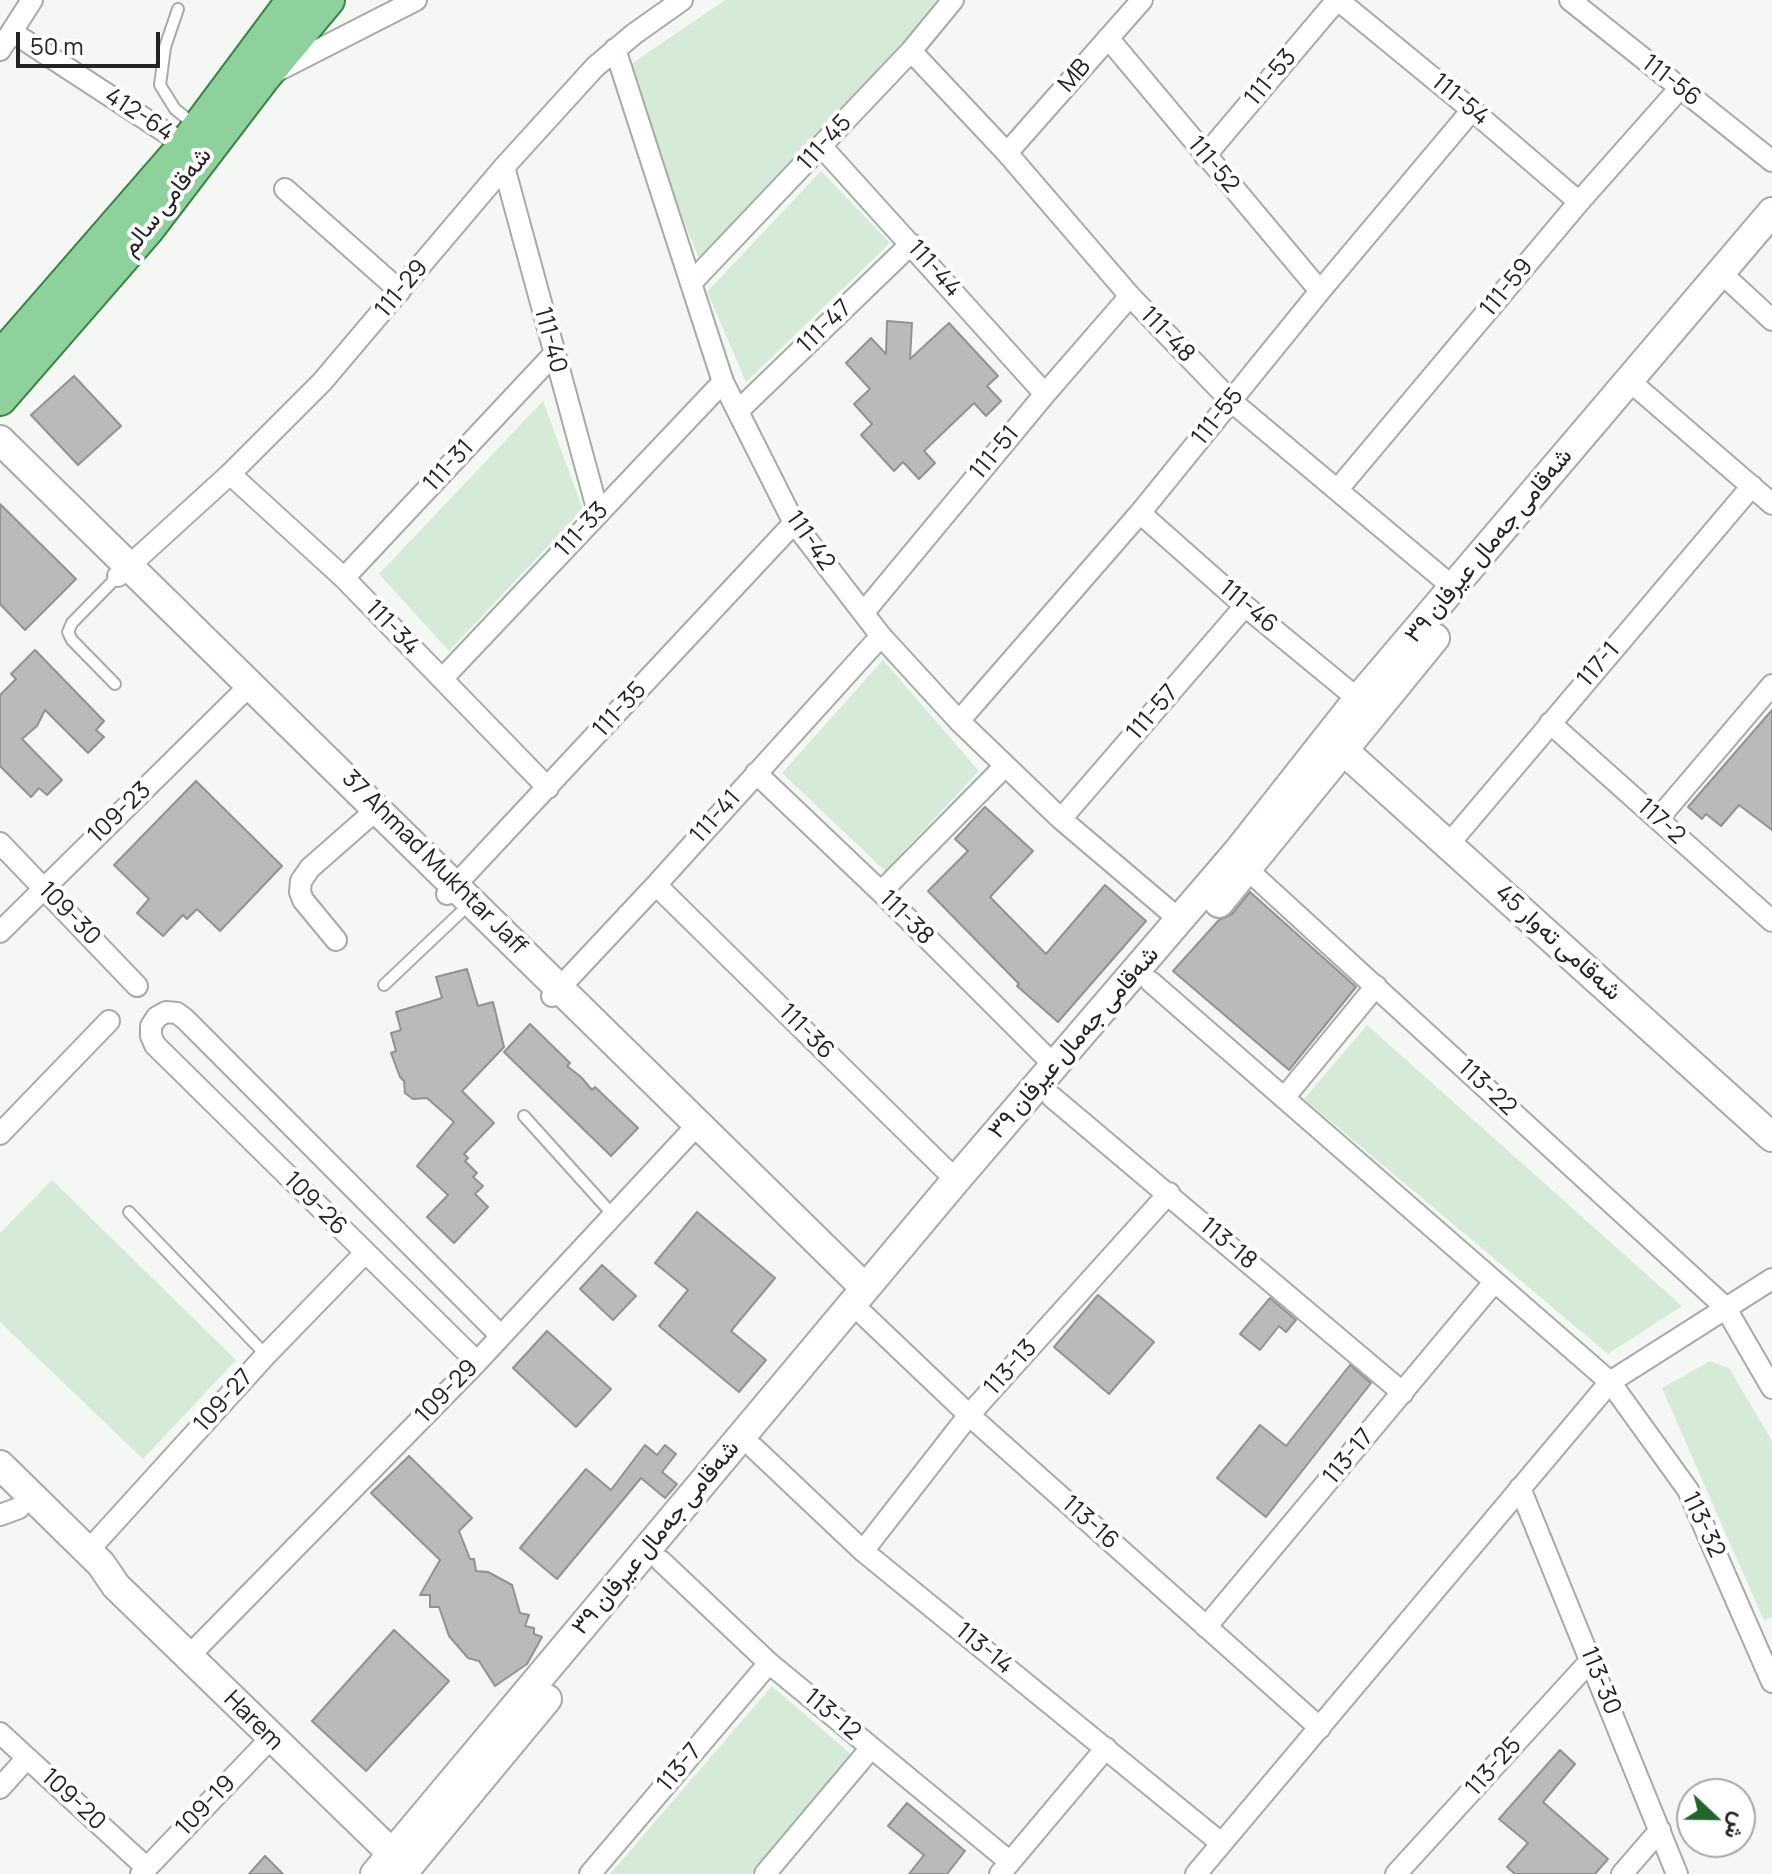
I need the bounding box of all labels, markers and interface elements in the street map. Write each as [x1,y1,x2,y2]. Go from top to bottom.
scale bar [20,16,164,66]
text: 50 m [30,29,84,62]
street label: 111-53 [1239,44,1303,112]
street label: 111-56 [1636,49,1706,113]
street label: MB [1053,53,1097,99]
street label: 111-54 [1425,68,1495,132]
street label: 412-64 [99,82,179,148]
street label: 111-45 [792,109,858,177]
street label: 111-52 [1181,131,1245,199]
street label: شەقامی سالم [116,142,218,262]
street label: 111-44 [901,235,967,303]
street label: 111-59 [1474,253,1540,323]
street label: 111-29 [370,254,434,324]
street label: 111-47 [792,294,858,360]
street label: 111-48 [1134,301,1200,369]
street label: 111-40 [527,304,573,376]
street label: 111-55 [1186,382,1250,452]
street label: 111-51 [964,420,1026,486]
street label: 111-31 [418,434,480,498]
street label: شەقامی جەمال عیرفان ٣٩ [1399,443,1579,649]
street label: 111-33 [549,497,615,563]
street label: 111-42 [779,506,841,576]
street label: 111-46 [1213,574,1283,640]
street label: 111-34 [359,594,425,662]
street label: 117-1 [1572,637,1626,693]
street label: 111-35 [587,676,653,744]
street label: 111-57 [1121,679,1185,747]
street label: 37 Ahmad Mukhtar Jaff [336,765,532,961]
street label: 109-23 [83,776,157,850]
street label: 111-41 [685,784,747,850]
street label: 117-2 [1631,793,1691,851]
street label: 109-30 [32,876,106,952]
street label: شەقامی تەوار 45 [1489,879,1627,1007]
street label: 111-38 [873,885,939,951]
street label: شەقامی جەمال عیرفان ٣٩ [983,941,1165,1145]
street label: 111-36 [772,998,840,1066]
street label: 113-22 [1452,1054,1522,1122]
street label: 109-26 [277,1166,353,1242]
street label: 113-18 [1194,1212,1262,1276]
street label: 113-13 [979,1334,1043,1402]
street label: 109-29 [410,1354,484,1430]
street label: 109-27 [188,1364,260,1438]
street label: 113-17 [1318,1423,1380,1491]
street label: شەقامی جەمال عیرفان ٣٩ [566,1435,746,1641]
street label: 113-32 [1675,1488,1731,1562]
street label: 113-16 [1056,1490,1124,1556]
street label: 113-14 [949,1617,1019,1681]
street label: 113-30 [1574,1643,1626,1719]
street label: 113-12 [798,1683,866,1747]
street label: Harem [217,1685,289,1757]
street label: 113-25 [1460,1731,1528,1803]
street label: 113-7 [652,1738,708,1798]
street label: 109-20 [35,1763,111,1837]
street label: 109-19 [170,1770,242,1842]
north arrow [1676,1778,1756,1858]
text: ش [1718,1808,1755,1844]

